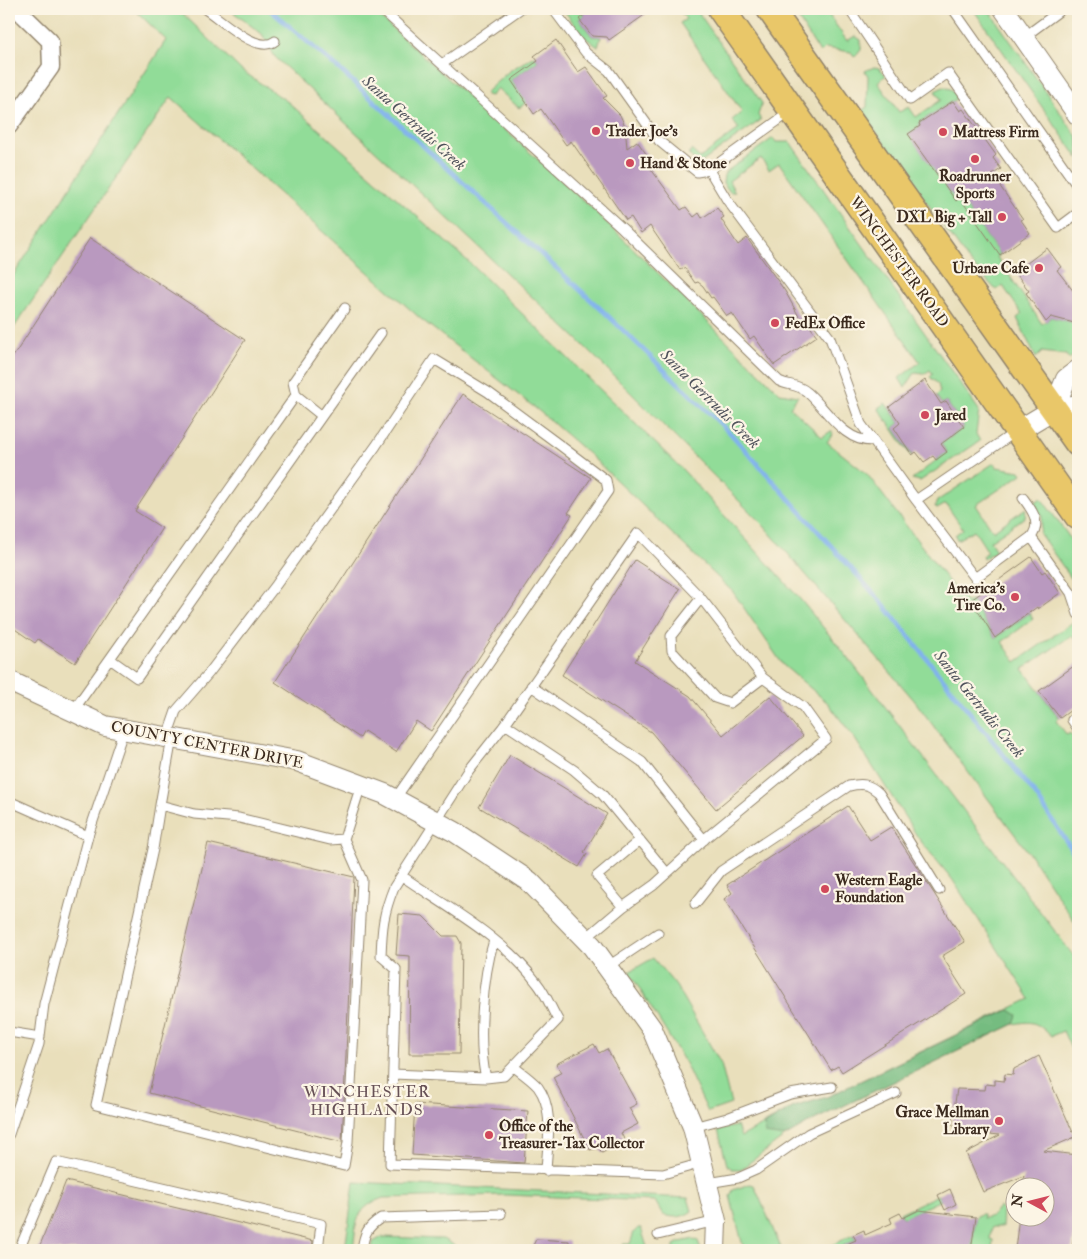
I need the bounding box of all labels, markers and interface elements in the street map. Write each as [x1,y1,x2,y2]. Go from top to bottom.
water label: Santa Gertrudis Creek [357,71,470,175]
place label: Trader Joe's [605,122,678,142]
place label: Mattress Firm [952,123,1039,142]
marker: Trader Joe's [590,125,602,137]
marker: Mattress Firm [937,126,949,138]
marker: Roadrunner Sports [969,153,981,165]
place label: Hand & Stone [640,154,728,173]
marker: Hand & Stone [624,157,636,169]
place label: Roadrunner Sports [939,167,1011,204]
street label: WINCHESTER ROAD [845,192,953,331]
place label: DXL Big + Tall [897,208,992,228]
marker: DXL Big + Tall [996,211,1008,223]
place label: Urbane Cafe [952,259,1030,278]
marker: Urbane Cafe [1033,262,1045,274]
place label: FedEx Office [785,314,866,333]
marker: FedEx Office [769,317,781,329]
water label: Santa Gertrudis Creek [655,344,764,453]
place label: Jared [934,406,967,426]
marker: Jared [919,409,931,421]
place label: America's Tire Co. [946,579,1005,615]
marker: America's Tire Co. [1009,591,1021,603]
water label: Santa Gertrudis Creek [929,645,1029,762]
street label: COUNTY CENTER DRIVE [109,717,305,773]
place label: Western Eagle Foundation [834,871,923,907]
marker: Western Eagle Foundation [819,883,831,895]
district label: WINCHESTER HIGHLANDS [303,1082,430,1120]
place label: Grace Mellman Library [895,1103,990,1140]
marker: Grace Mellman Library [993,1115,1005,1127]
place label: Office of the Treasurer-Tax Collector [498,1117,645,1153]
marker: Office of the Treasurer-Tax Collector [483,1129,495,1141]
north arrow [1004,1176,1054,1226]
text: N [1008,1193,1027,1209]

